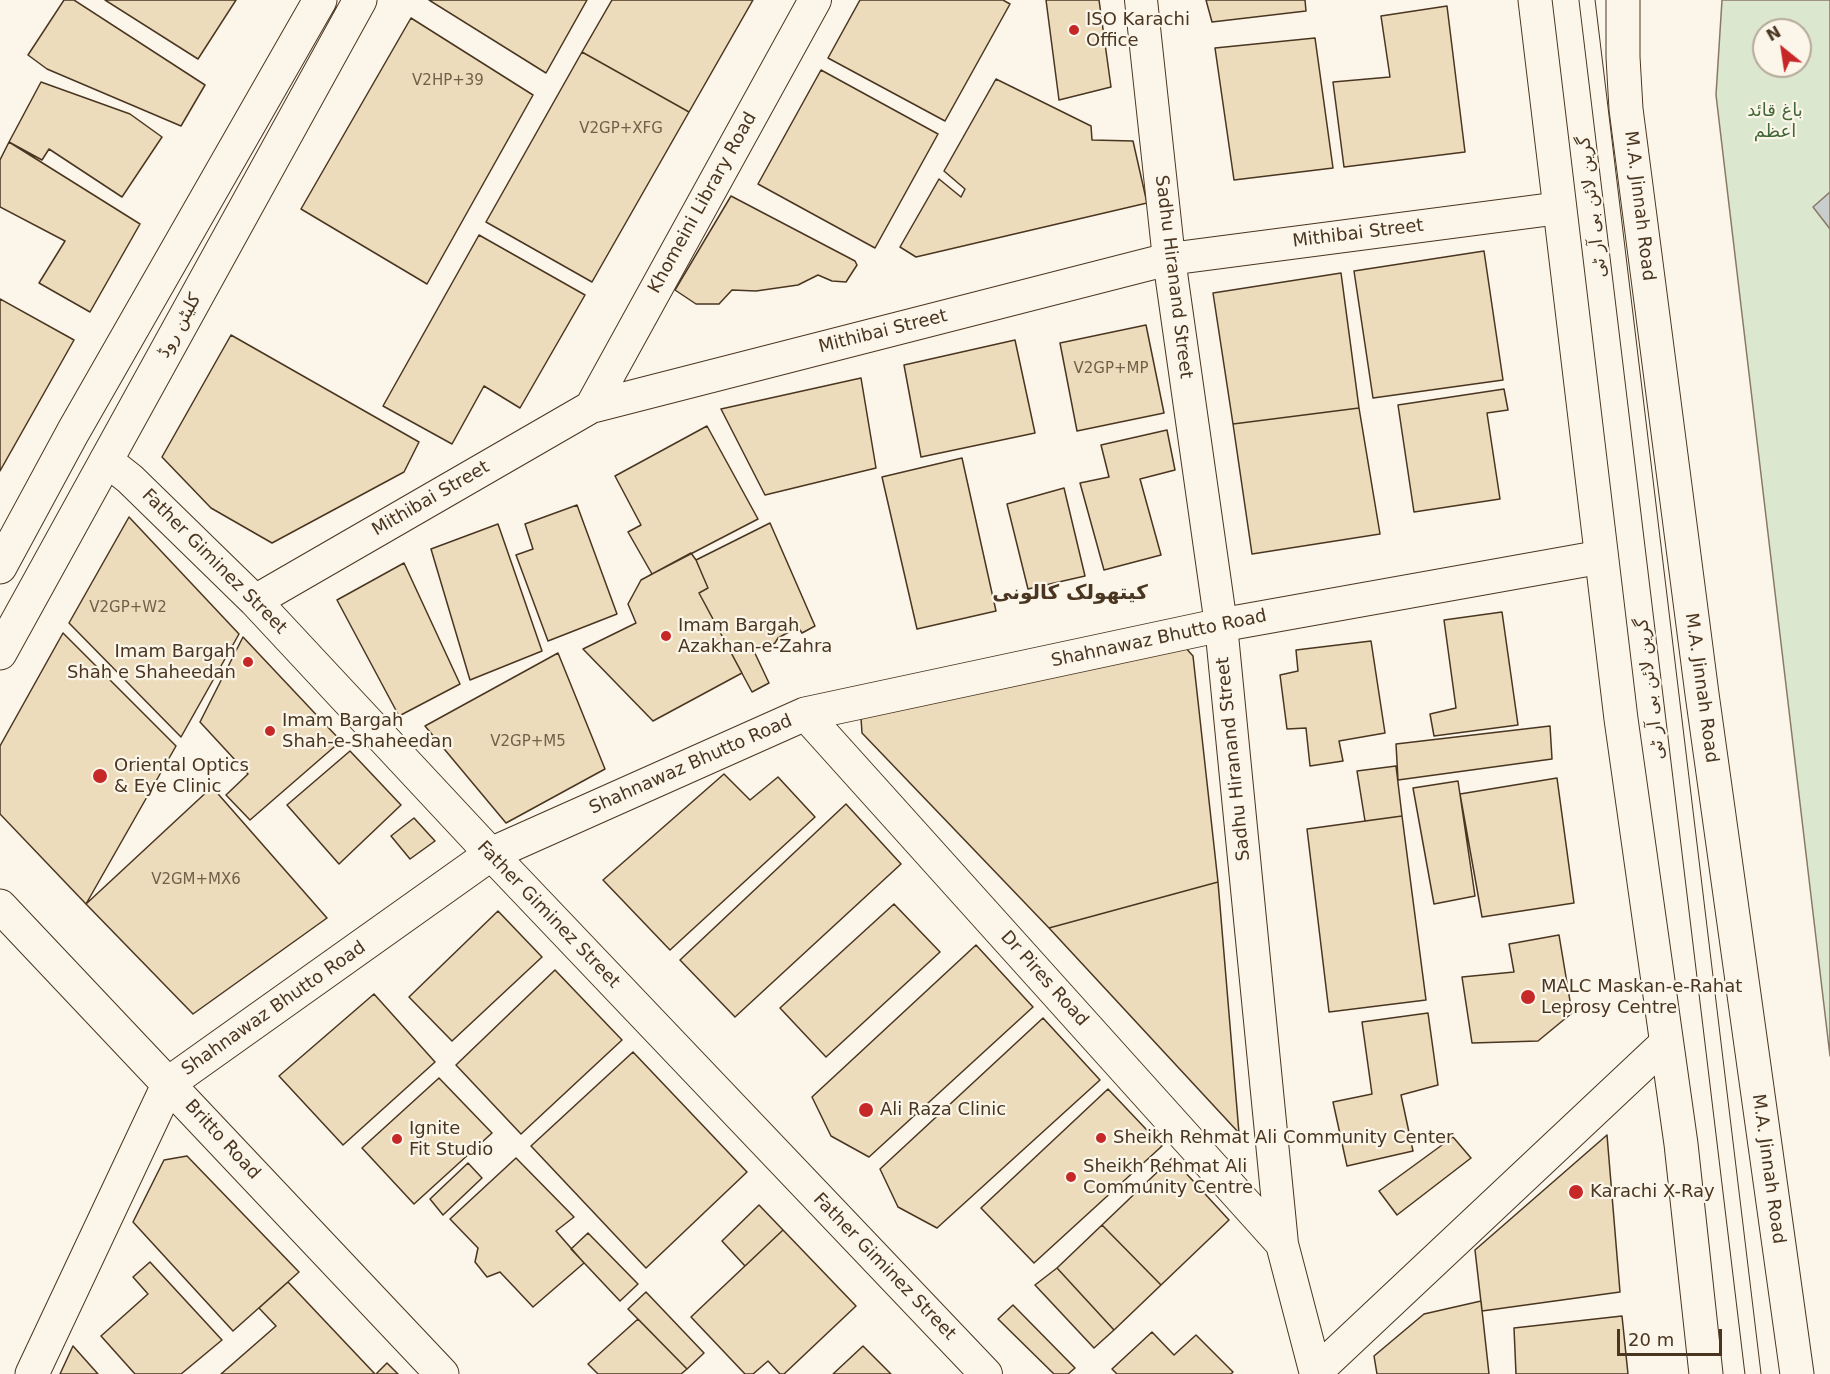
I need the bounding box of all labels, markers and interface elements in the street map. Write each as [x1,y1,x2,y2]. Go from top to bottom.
place label: ISO Karachi Office [1086,9,1190,52]
north arrow [1752,18,1812,78]
text: N [1763,22,1784,45]
marker: ISO Karachi Office [1067,23,1081,37]
house number: V2HP+39 [412,72,484,90]
park label: باغ قائد اعظم [1747,100,1803,142]
street label: Khomeini Library Road [644,109,762,297]
house number: V2GP+XFG [579,120,663,138]
street label: M.A. Jinnah Road [1619,130,1659,282]
street label: گرین لائن بی آر ٹی [1574,135,1612,279]
street label: Sadhu Hiranand Street [1150,174,1196,380]
street label: Mithibai Street [1291,215,1425,253]
street label: کلیٹن روڈ [154,290,206,362]
street label: Mithibai Street [816,306,950,358]
house number: V2GP+MP [1073,360,1149,378]
street label: Mithibai Street [368,457,494,541]
street label: Father Giminez Street [137,485,291,639]
district label: کیتھولک کالونی [992,582,1148,606]
house number: V2GP+W2 [89,599,167,617]
street label: Shahnawaz Bhutto Road [1049,606,1269,672]
street label: M.A. Jinnah Road [1680,612,1722,764]
place label: Imam Bargah Azakhan-e-Zahra [678,615,832,658]
street label: گرین لائن بی آر ٹی [1632,617,1670,761]
marker: Imam Bargah Azakhan-e-Zahra [659,629,673,643]
place label: Imam Bargah Shah e Shaheedan [67,641,236,684]
marker: Imam Bargah Shah e Shaheedan [241,655,255,669]
street label: Sadhu Hiranand Street [1213,656,1255,862]
place label: Imam Bargah Shah-e-Shaheedan [282,710,453,752]
street label: Shahnawaz Bhutto Road [586,710,796,820]
marker: Imam Bargah Shah-e-Shaheedan [263,724,277,738]
house number: V2GP+M5 [490,733,566,751]
place label: Oriental Optics & Eye Clinic [114,755,249,798]
marker: Oriental Optics & Eye Clinic [91,767,109,785]
street label: Father Giminez Street [472,837,624,993]
house number: V2GM+MX6 [151,871,241,889]
street label: Dr Pires Road [996,927,1092,1031]
street label: Shahnawaz Bhutto Road [178,937,370,1081]
place label: MALC Maskan-e-Rahat Leprosy Centre [1541,976,1742,1018]
marker: MALC Maskan-e-Rahat Leprosy Centre [1519,988,1537,1006]
street label: M.A. Jinnah Road [1747,1093,1789,1245]
street label: Britto Road [180,1096,264,1184]
place label: Ali Raza Clinic [880,1099,1006,1121]
marker: Ali Raza Clinic [857,1101,875,1119]
place label: Ignite Fit Studio [409,1118,493,1160]
place label: Sheikh Rehmat Ali Community Center [1113,1127,1454,1149]
marker: Sheikh Rehmat Ali Community Center [1094,1131,1108,1145]
marker: Ignite Fit Studio [390,1132,404,1146]
place label: Sheikh Rehmat Ali Community Centre [1083,1156,1253,1198]
marker: Sheikh Rehmat Ali Community Centre [1064,1170,1078,1184]
place label: Karachi X-Ray [1590,1181,1715,1203]
marker: Karachi X-Ray [1567,1183,1585,1201]
street label: Father Giminez Street [808,1189,960,1345]
scale bar [1620,1317,1725,1355]
text: 20 m [1628,1329,1674,1350]

